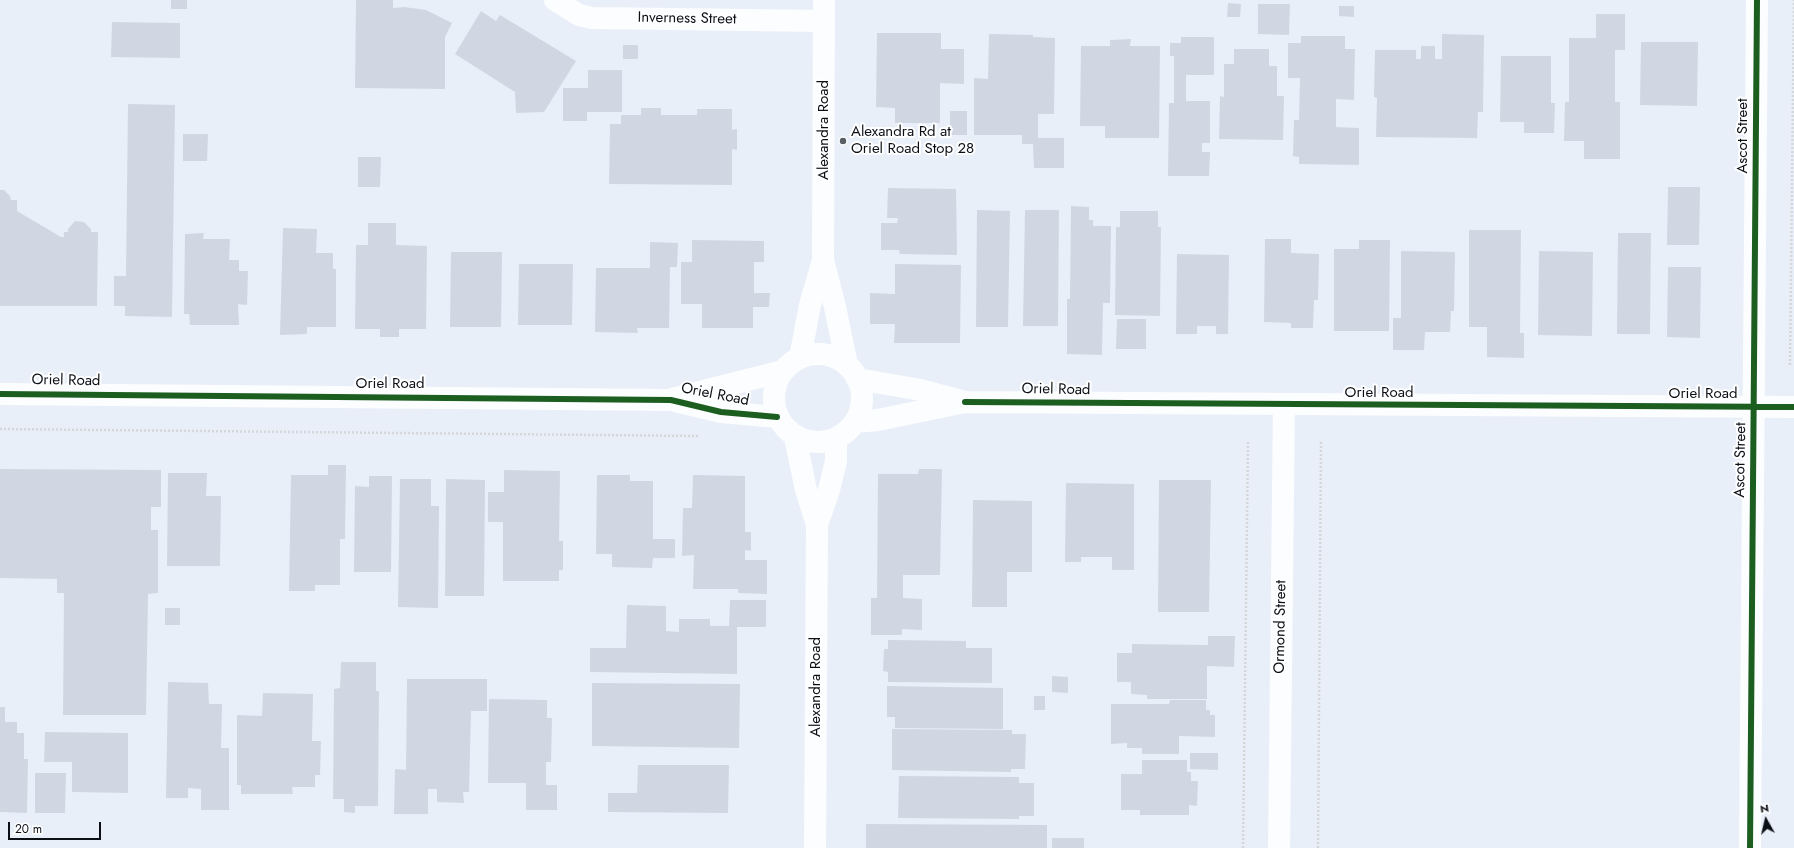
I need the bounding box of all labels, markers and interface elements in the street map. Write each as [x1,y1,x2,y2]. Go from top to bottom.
street label: Inverness Street [638,9,736,29]
street label: Alexandra Road [815,80,833,180]
street label: Ascot Street [1734,98,1752,174]
place label: Alexandra Rd at Oriel Road Stop 28 [851,123,974,158]
marker: Alexandra Rd at Oriel Road Stop 28 [838,136,848,146]
street label: Oriel Road [31,371,101,391]
street label: Oriel Road [356,375,424,393]
street label: Oriel Road [679,380,751,410]
street label: Oriel Road [1021,380,1091,400]
street label: Oriel Road [1345,384,1413,402]
street label: Oriel Road [1669,385,1737,403]
street label: Ascot Street [1731,422,1751,498]
street label: Ormond Street [1271,580,1291,674]
street label: Alexandra Road [807,637,825,737]
north arrow [1746,800,1786,840]
text: N [1759,800,1770,817]
scale bar [10,814,103,840]
text: 20 m [15,820,42,838]

